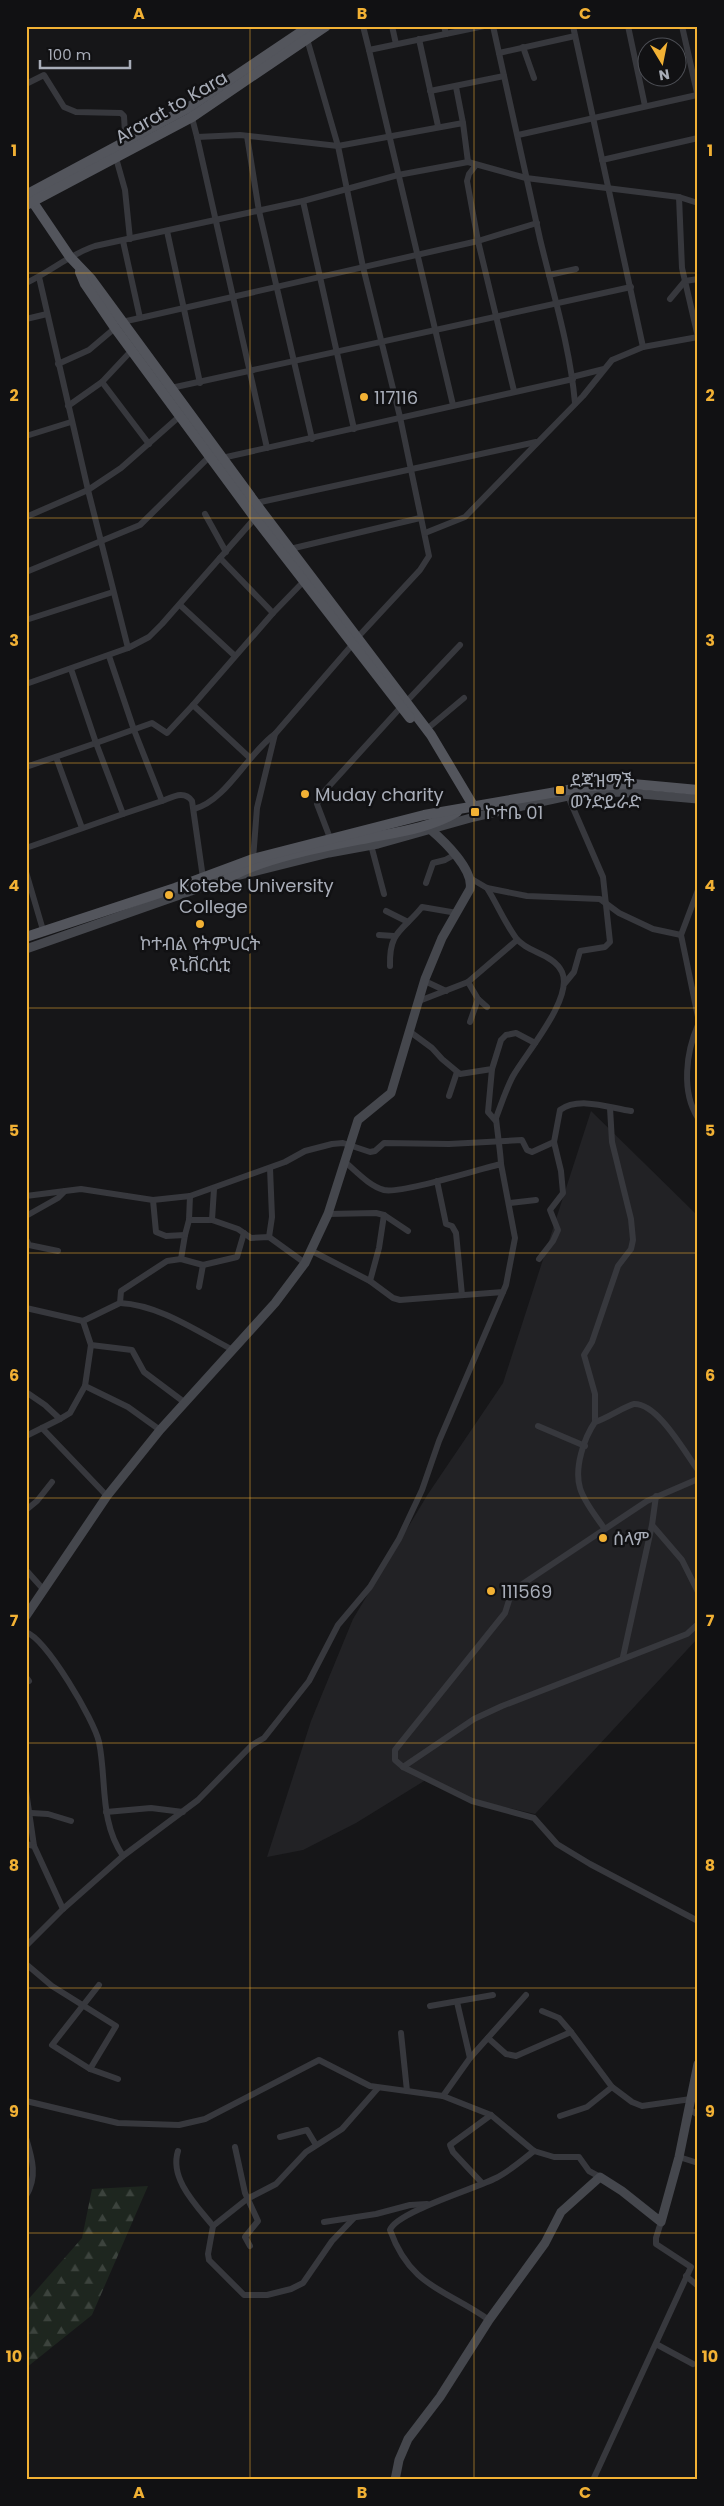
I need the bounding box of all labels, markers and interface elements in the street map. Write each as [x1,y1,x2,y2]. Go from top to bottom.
text: A [133,2,145,25]
text: B [357,2,367,25]
text: C [579,2,591,25]
scale bar [40,38,130,70]
north arrow [636,38,686,88]
text: 100 m [48,44,91,65]
text: N [657,64,671,86]
street label: Ararat to Kara [110,65,232,149]
text: 1 [11,139,17,162]
text: 1 [707,139,713,162]
text: 2 [9,384,19,407]
text: 2 [705,384,715,407]
place label: 117116 [374,385,418,410]
marker: 117116 [358,391,370,403]
text: 3 [9,629,19,652]
text: 3 [705,629,715,652]
place label: ደጃዝማች ወንድይራድ [570,768,641,814]
place label: Muday charity [315,782,444,807]
marker: ደጃዝማች ወንድይራድ [554,784,566,796]
marker: Muday charity [299,788,311,800]
place label: ኮተቤ 01 [485,800,543,825]
marker: ኮተቤ 01 [469,806,481,818]
place label: Kotebe University College [179,873,334,919]
text: 4 [9,874,20,897]
text: 4 [705,874,716,897]
marker: Kotebe University College [163,889,175,901]
marker: ኮተብል የትምህርት ዩኒቨርሲቲ [194,918,206,930]
place label: ኮተብል የትምህርት ዩኒቨርሲቲ [140,931,260,977]
text: 5 [9,1119,19,1142]
text: 5 [705,1119,715,1142]
text: 6 [9,1364,19,1387]
text: 6 [705,1364,715,1387]
place label: ሰላም [613,1526,649,1551]
marker: ሰላም [597,1532,609,1544]
place label: 111569 [501,1579,552,1604]
marker: 111569 [485,1585,497,1597]
text: 7 [10,1609,19,1632]
text: 7 [706,1609,715,1632]
text: 8 [9,1854,19,1877]
text: 8 [705,1854,715,1877]
text: 9 [9,2100,19,2123]
text: 9 [705,2100,715,2123]
text: 10 [6,2345,22,2368]
text: 10 [702,2345,718,2368]
text: A [133,2481,145,2504]
text: B [357,2481,367,2504]
text: C [579,2481,591,2504]

